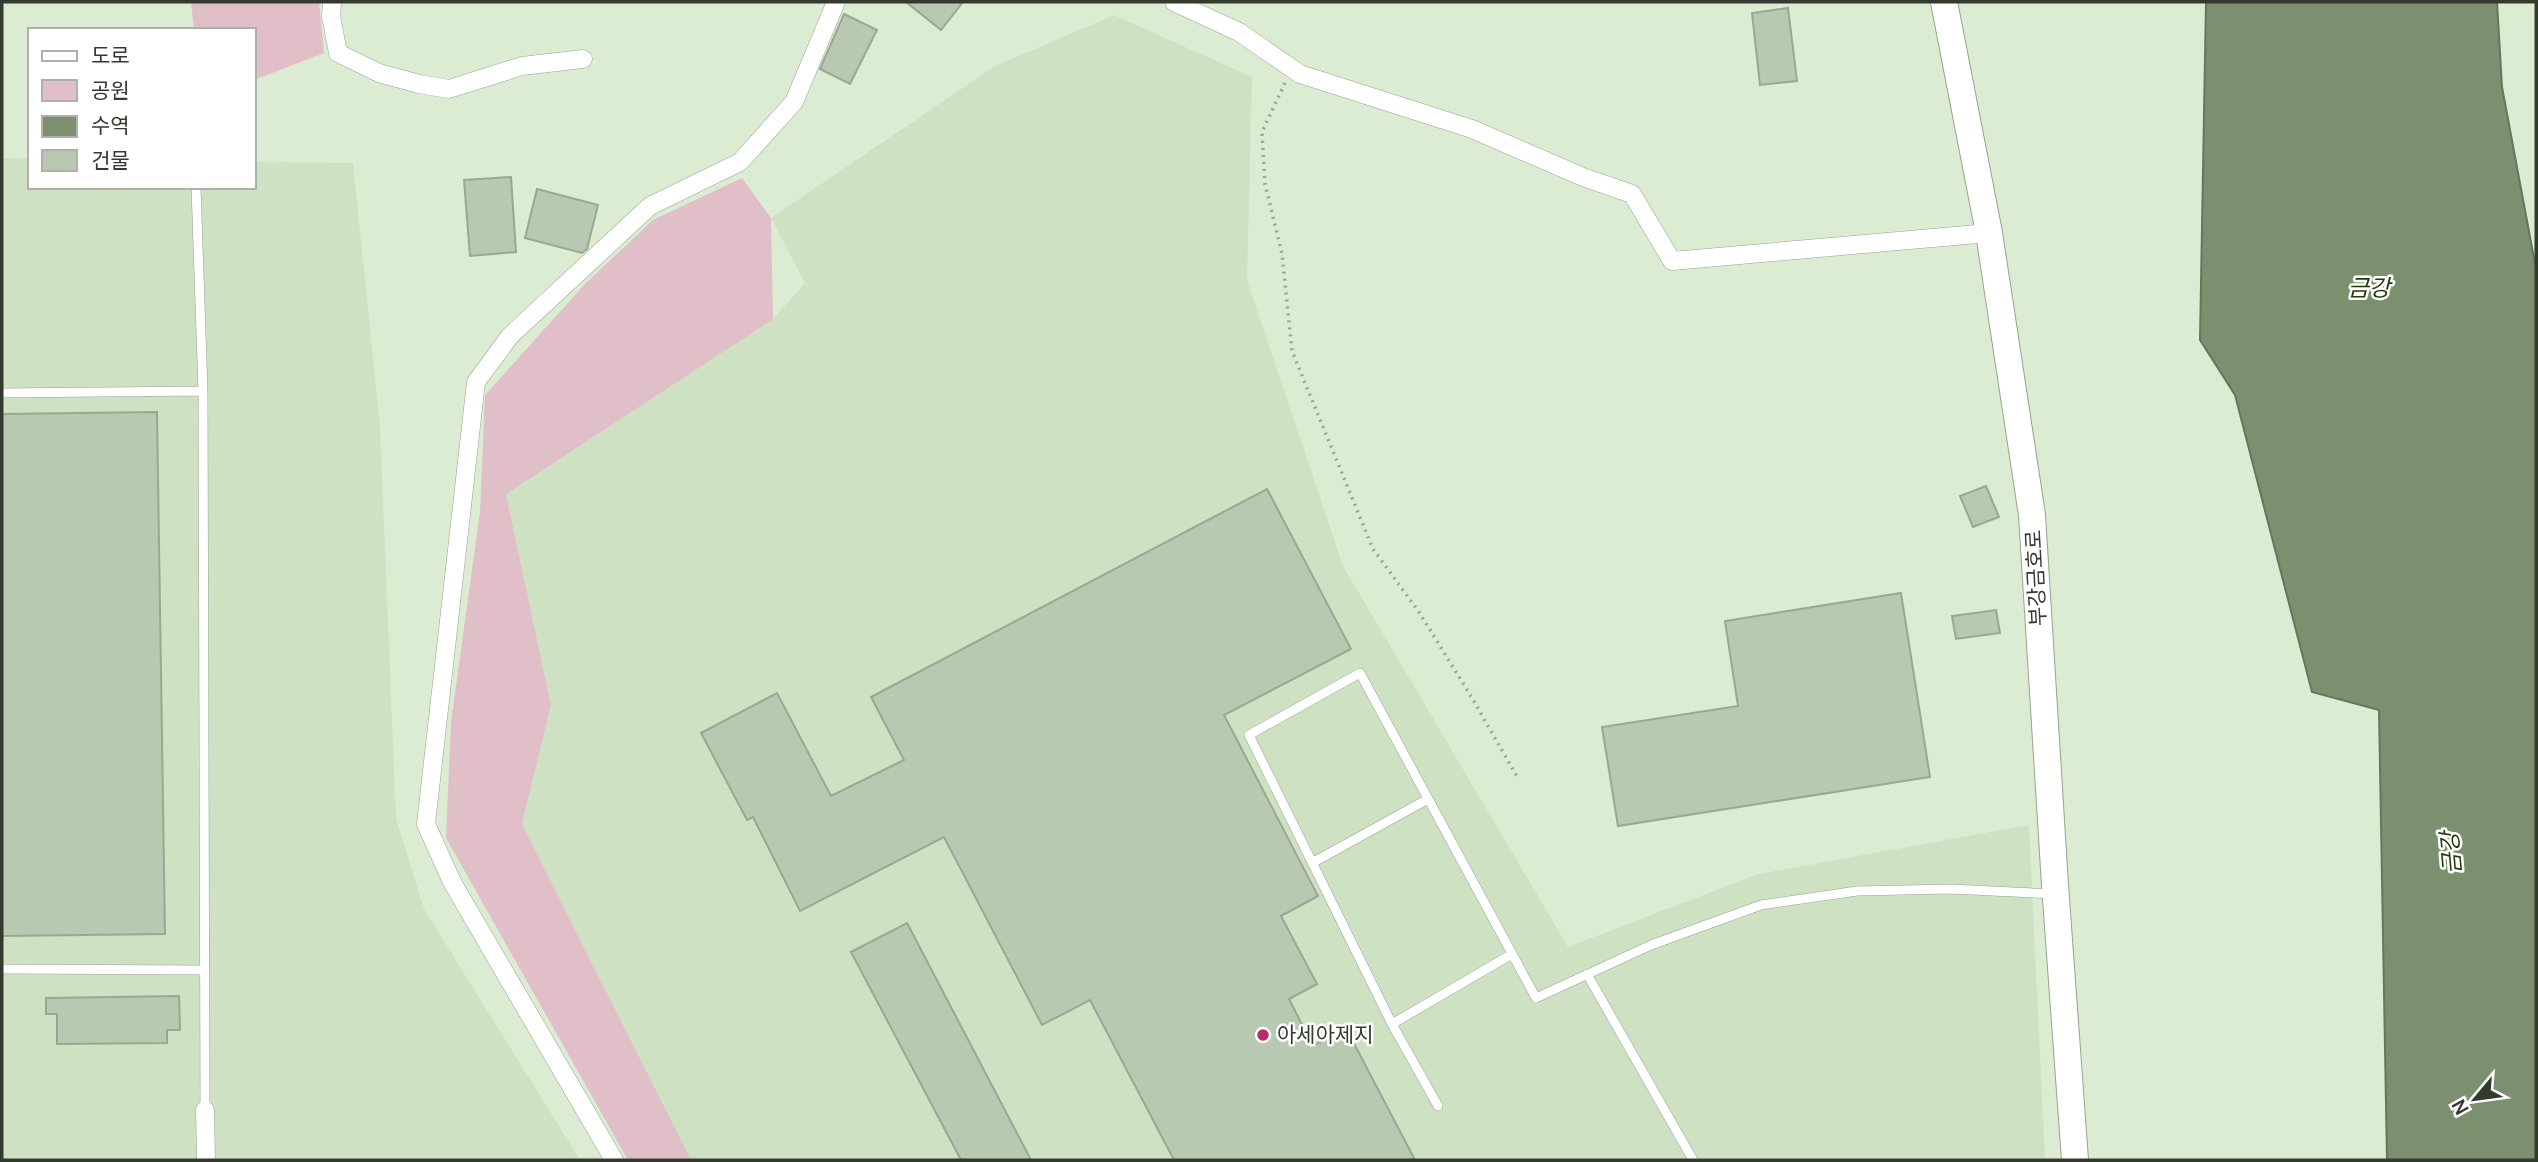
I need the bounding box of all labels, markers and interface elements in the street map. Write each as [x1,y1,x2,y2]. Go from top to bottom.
legend [28,28,256,189]
text: 도로 [91,41,130,69]
text: 공원 [91,76,130,104]
text: 수역 [91,111,130,139]
text: 건물 [91,146,130,174]
water label: 금강 [2348,271,2393,303]
street label: 부강금호로 [2018,529,2052,627]
water label: 금강 [2432,828,2468,876]
place label: 아세아제지 [1277,1020,1374,1048]
marker: 아세아제지 [1255,1027,1271,1043]
north arrow [2440,1064,2510,1134]
text: N [2445,1095,2475,1120]

